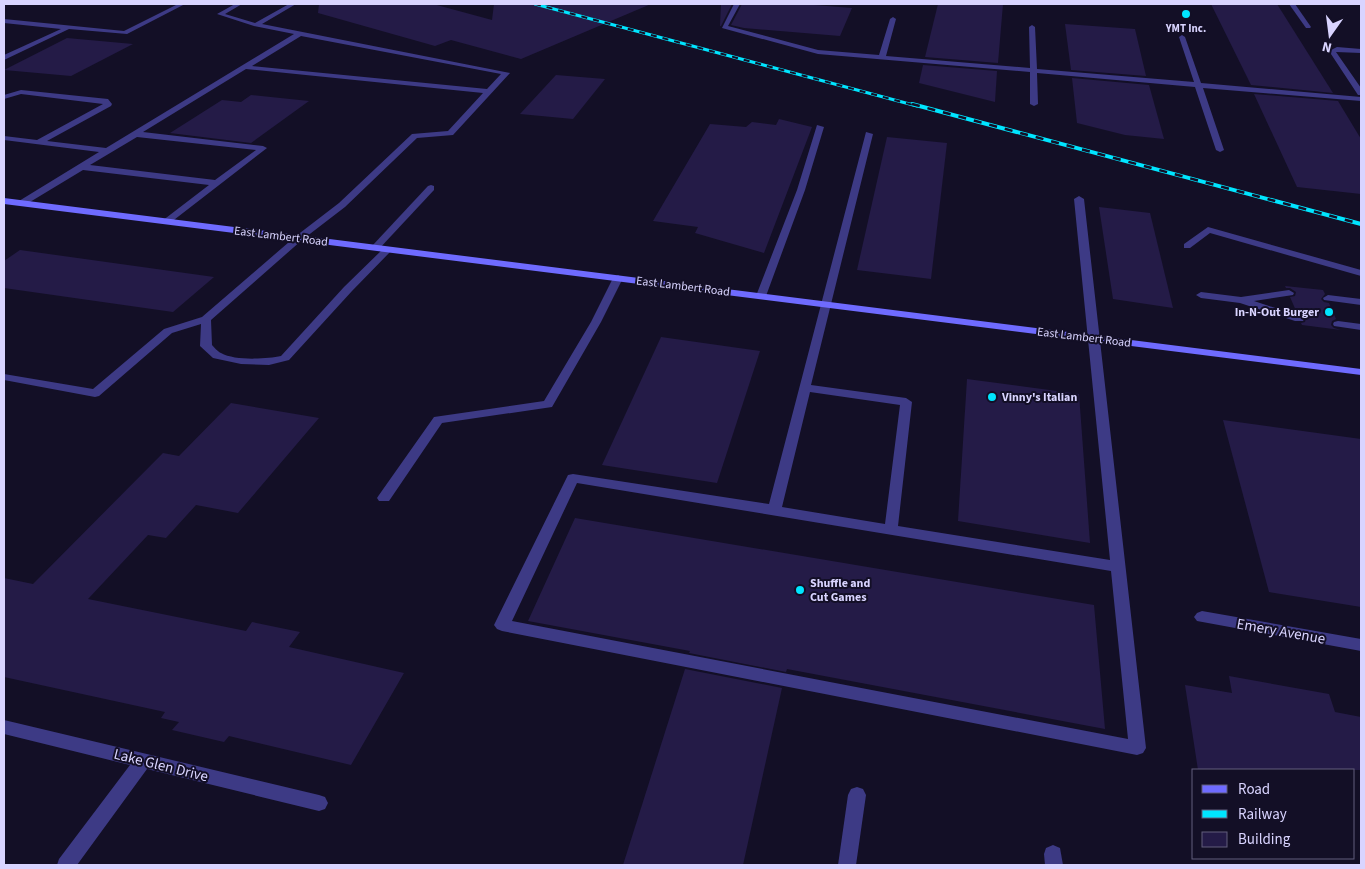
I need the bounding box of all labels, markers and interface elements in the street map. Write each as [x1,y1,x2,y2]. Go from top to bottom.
marker: YMT Inc. [1180,8,1192,20]
north arrow [1305,10,1355,60]
place label: YMT Inc. [1165,21,1206,36]
text: N [1320,36,1334,57]
street label: East Lambert Road [233,222,329,251]
street label: East Lambert Road [635,272,731,301]
place label: In-N-Out Burger [1235,304,1319,321]
marker: In-N-Out Burger [1323,306,1335,318]
street label: East Lambert Road [1036,323,1132,352]
place label: Vinny's Italian [1001,389,1077,406]
marker: Vinny's Italian [986,391,998,403]
place label: Shuffle and Cut Games [810,575,870,606]
marker: Shuffle and Cut Games [794,584,806,596]
street label: Emery Avenue [1235,613,1327,650]
street label: Lake Glen Drive [111,744,210,787]
legend [1192,769,1355,859]
text: Road [1238,779,1270,800]
text: Railway [1238,804,1287,825]
text: Building [1238,829,1291,850]

